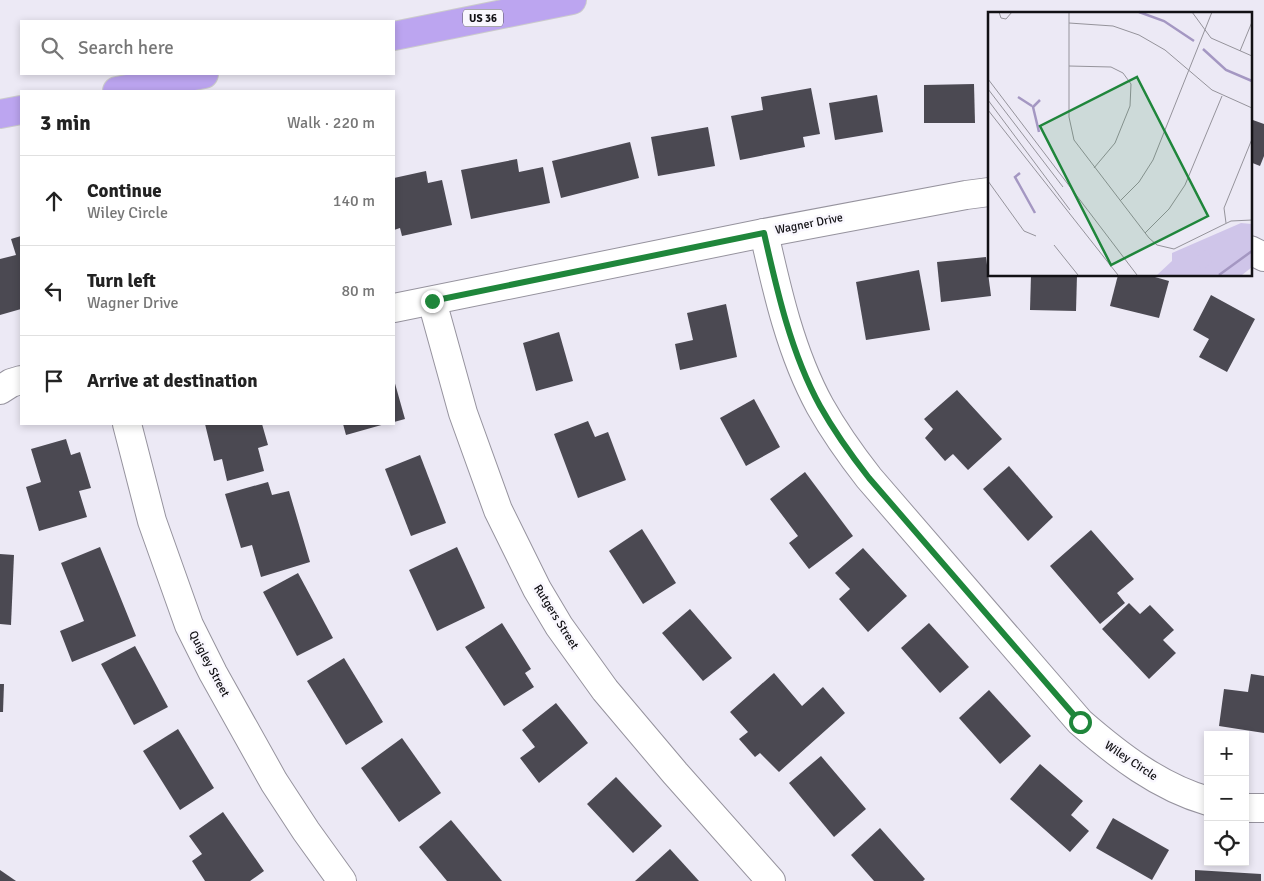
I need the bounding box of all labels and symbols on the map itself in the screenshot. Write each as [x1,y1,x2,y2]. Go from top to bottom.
road number: US 36 [463,10,503,27]
inset map [988,12,1252,276]
street label: Wagner Drive [774,210,844,238]
route end [421,290,444,313]
street label: Rutgers Street [530,582,582,652]
street label: Quigley Street [185,628,233,700]
route start [1069,711,1092,734]
street label: Wiley Circle [1102,738,1160,784]

